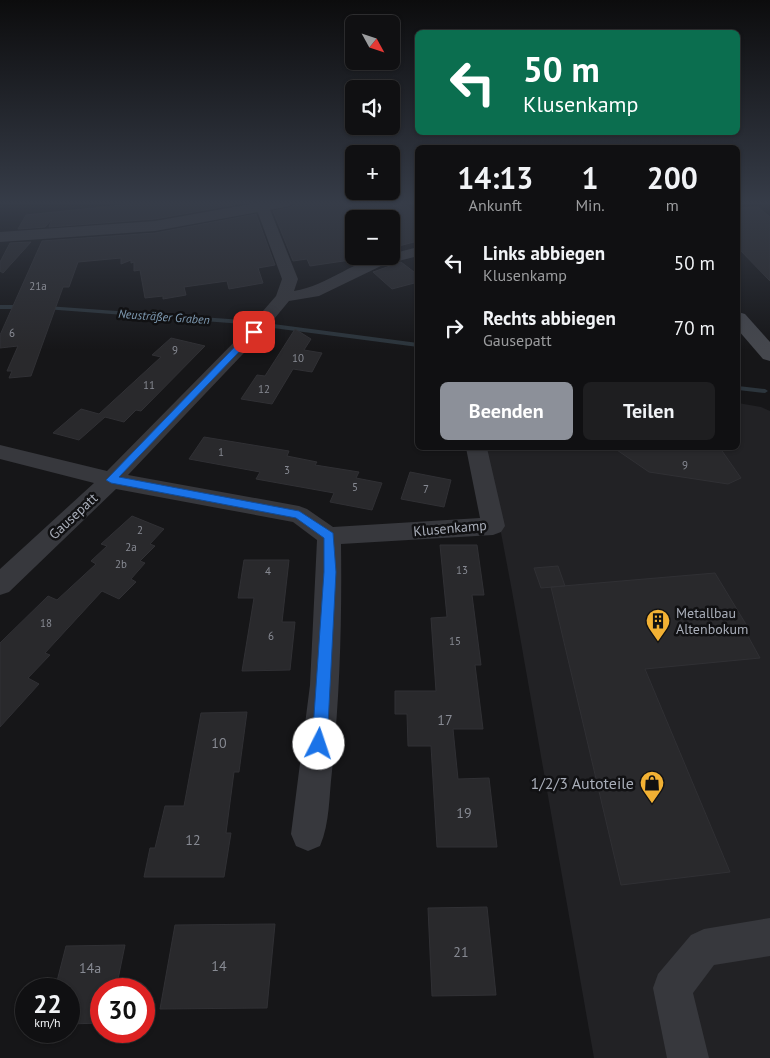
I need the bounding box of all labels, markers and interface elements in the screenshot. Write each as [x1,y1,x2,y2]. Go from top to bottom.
north arrow [345,15,400,70]
map controls [345,15,400,265]
text: 50 m [523,46,600,92]
icon: left [440,50,505,115]
button: sound [345,80,400,135]
text: Klusenkamp [523,90,638,118]
button: + [345,145,400,200]
text: 14:13 [457,158,533,197]
text: 1 [582,158,599,197]
text: 200 [647,158,698,197]
text: Ankunft [469,195,522,215]
text: Min. [575,195,605,215]
text: m [666,195,679,215]
button: − [345,210,400,265]
text: Links abbiegen [483,241,605,265]
icon: left [440,249,468,277]
text: 50 m [674,251,715,275]
text: Klusenkamp [483,265,567,285]
house number: 21a [29,279,47,293]
water label: Neusträßer Graben [118,306,210,327]
text: Rechts abbiegen [483,306,616,330]
pin [233,311,275,353]
icon: right [440,314,468,342]
text: 70 m [674,316,715,340]
icon: arrive [240,318,268,346]
house number: 6 [9,326,15,340]
text: Gausepatt [483,330,552,350]
house number: 9 [172,343,178,357]
house number: 10 [292,351,304,365]
house number: 11 [143,378,155,392]
house number: 12 [258,382,270,396]
button: Beenden [440,382,573,440]
button: Teilen [583,382,715,440]
house number: 1 [218,445,224,459]
house number: 9 [682,458,688,472]
house number: 3 [284,463,290,477]
house number: 5 [352,480,358,494]
house number: 7 [423,482,429,496]
street label: Gausepatt [45,489,101,543]
street label: Klusenkamp [413,516,487,540]
house number: 2 [137,523,143,537]
house number: 2a [125,540,137,554]
house number: 2b [115,557,127,571]
house number: 13 [456,563,468,577]
house number: 4 [265,564,271,578]
place label: Metallbau Altenbokum [676,604,748,638]
building icon: Metallbau Altenbokum [645,608,671,642]
house number: 18 [40,616,52,630]
house number: 6 [268,629,274,643]
house number: 15 [449,634,461,648]
house number: 17 [437,711,453,729]
position arrow [292,717,344,769]
house number: 10 [211,734,227,752]
shop icon: 1/2/3 Autoteile [639,770,665,804]
place label: 1/2/3 Autoteile [530,773,634,793]
house number: 19 [456,804,472,822]
house number: 12 [185,831,201,849]
house number: 21 [453,943,469,961]
house number: 14 [211,957,227,975]
house number: 14a [79,959,101,977]
speed limit sign: 30 [90,978,155,1043]
text: 22 [33,988,62,1020]
text: km/h [34,1015,61,1030]

